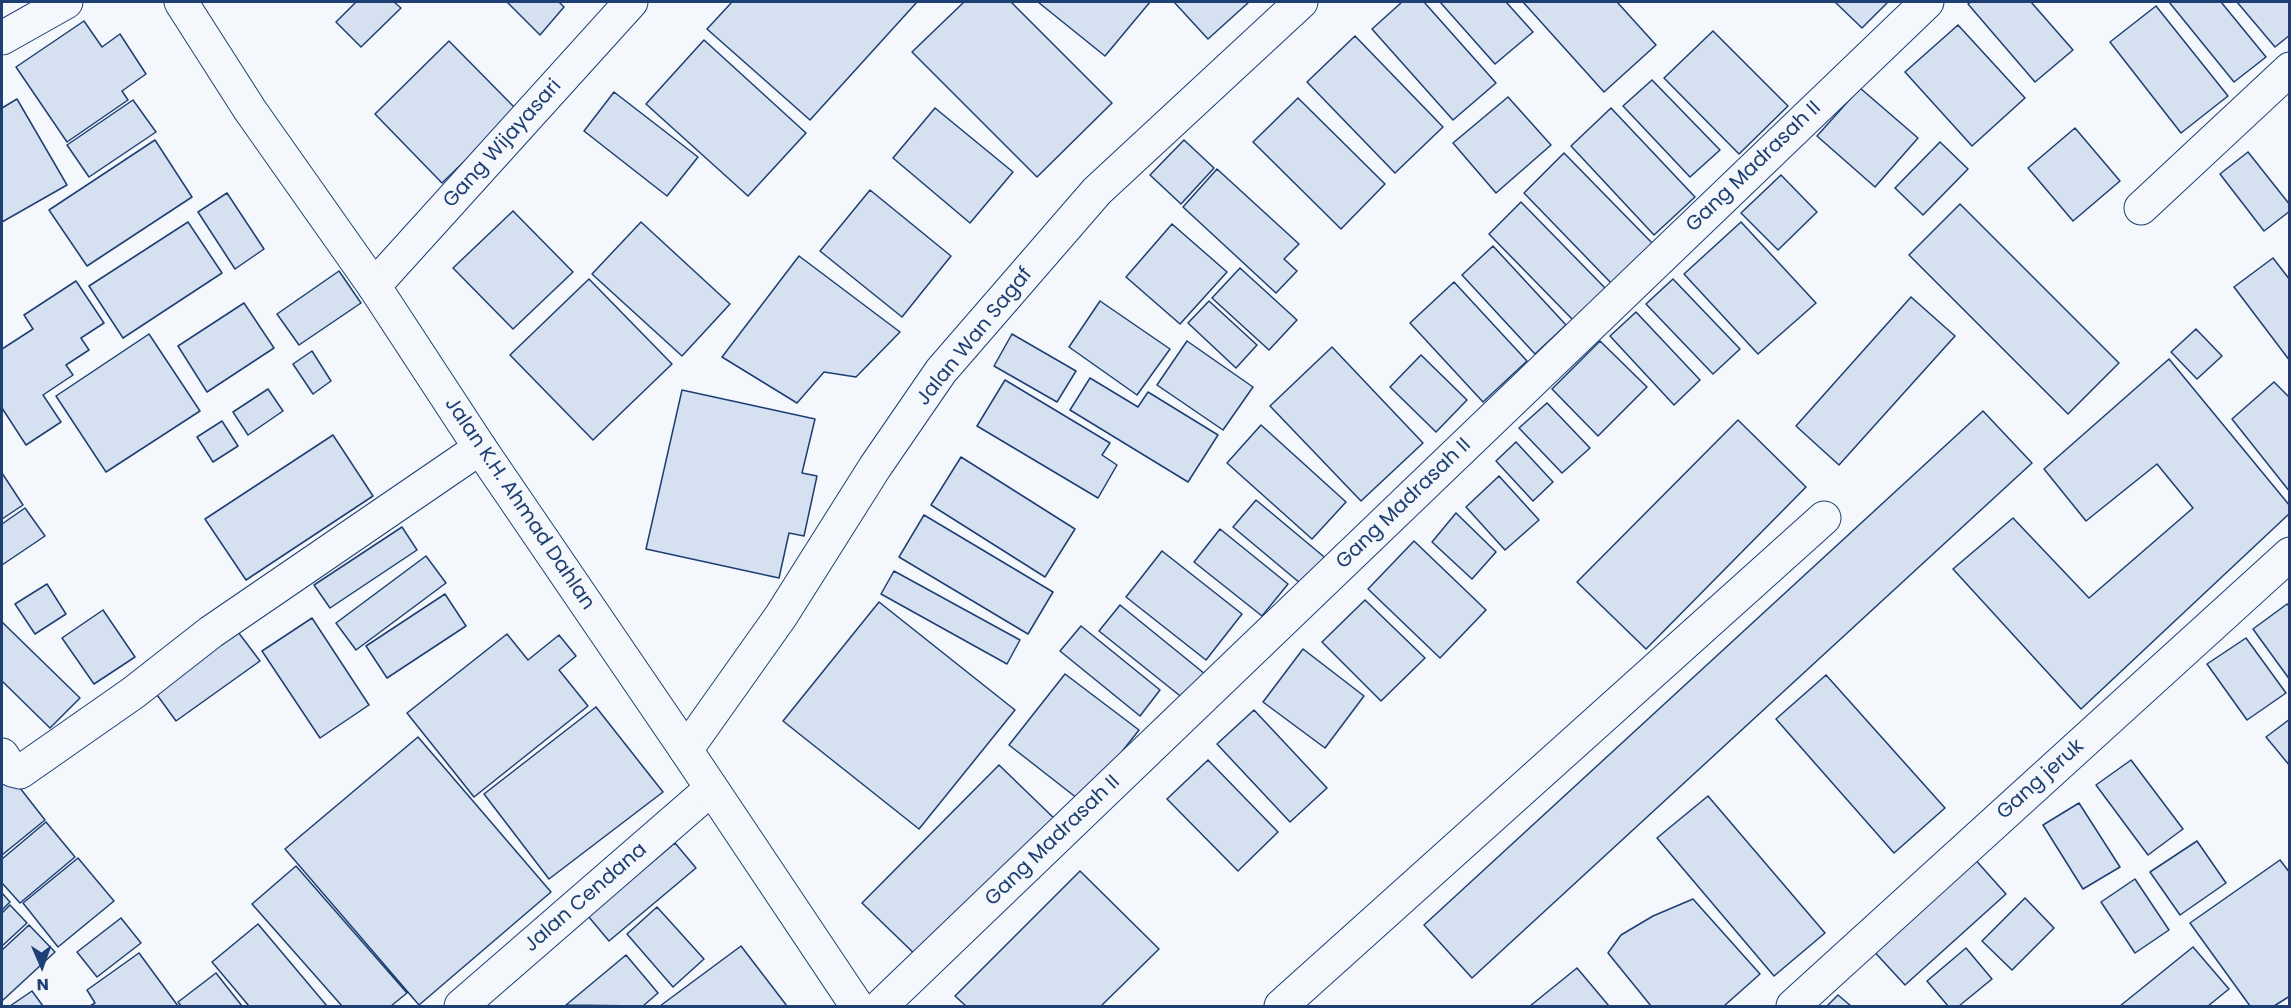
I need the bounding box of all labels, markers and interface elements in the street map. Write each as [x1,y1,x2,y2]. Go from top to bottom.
street label: Gang Wijayasari [439,75,567,213]
street label: Gang Madrasah II [1682,97,1826,237]
street label: Jalan Wan Sagaf [912,263,1038,411]
street label: Jalan K.H. Ahmad Dahlan [439,393,599,615]
street label: Gang Madrasah II [1332,434,1476,574]
street label: Gang jeruk [1993,735,2089,825]
street label: Gang Madrasah II [981,771,1125,911]
street label: Jalan Cendana [520,838,652,958]
north arrow [12,936,72,996]
text: N [36,973,49,996]

